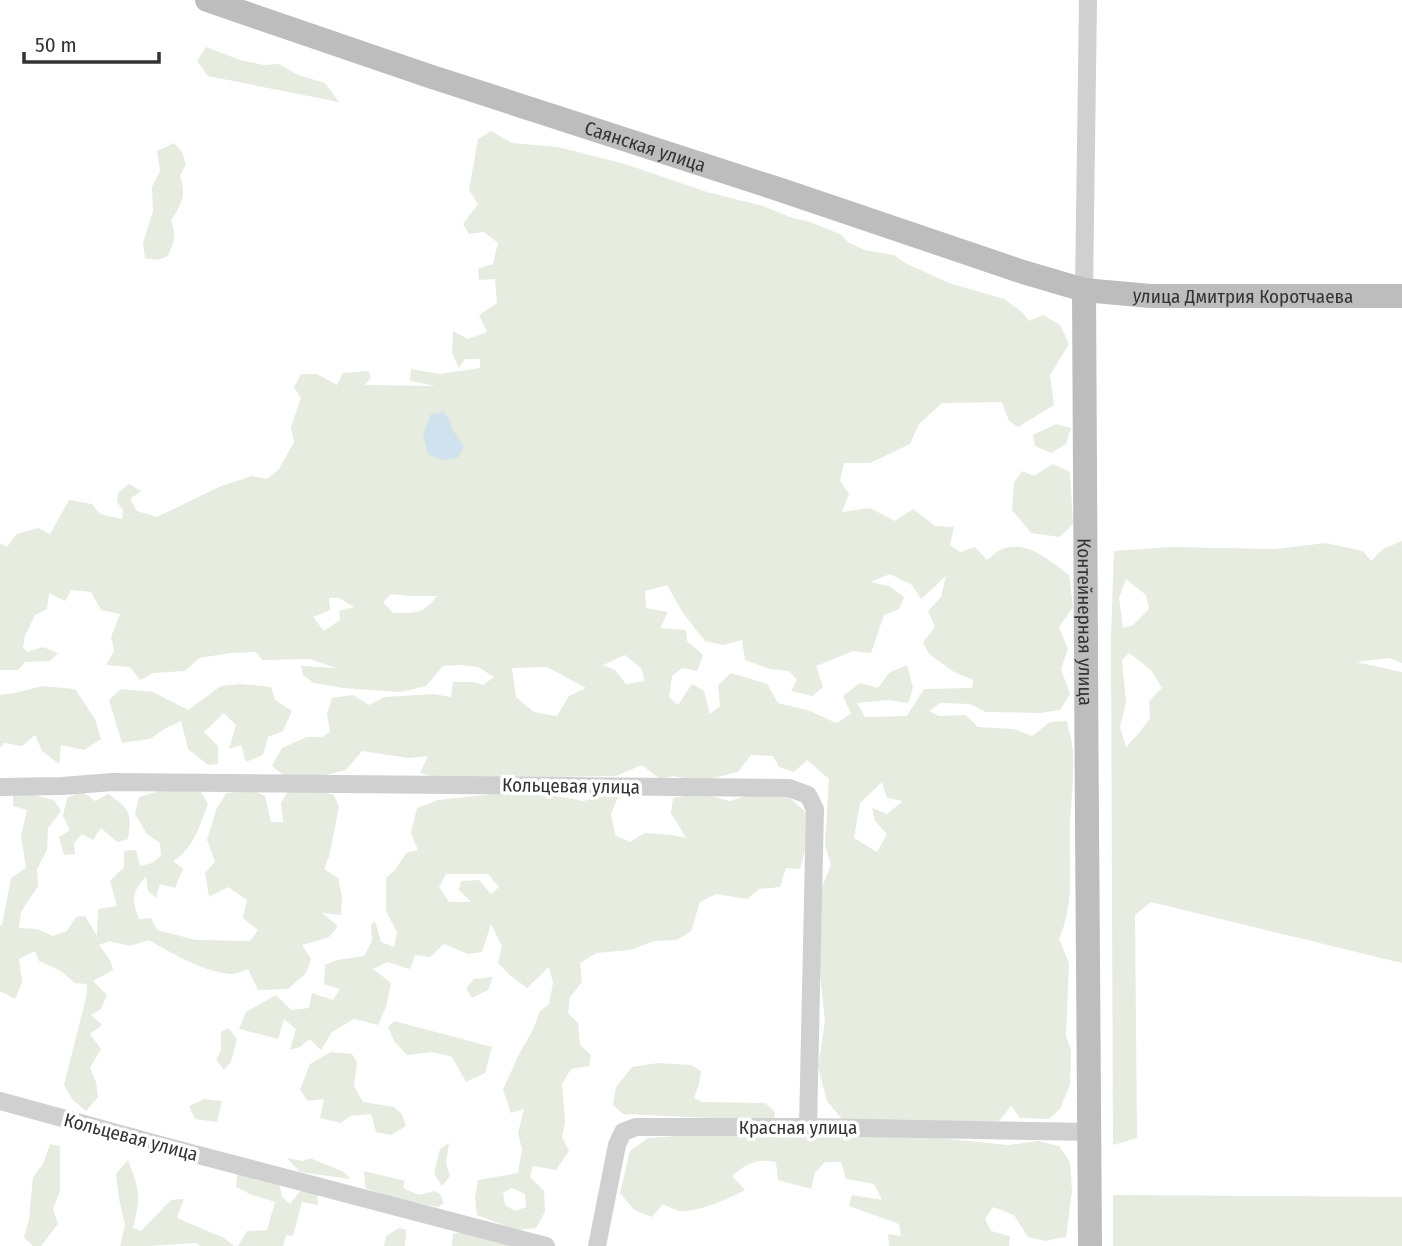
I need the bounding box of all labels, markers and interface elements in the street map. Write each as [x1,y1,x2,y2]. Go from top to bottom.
scale bar [24,21,159,65]
text: 50 m [35,32,77,58]
street label: Саянская улица [582,116,709,176]
street label: улица Дмитрия Коротчаева [1132,283,1353,308]
street label: Контейнерная улица [1073,538,1097,706]
street label: Кольцевая улица [502,773,640,799]
street label: Кольцевая улица [62,1108,200,1166]
street label: Красная улица [739,1116,857,1139]

